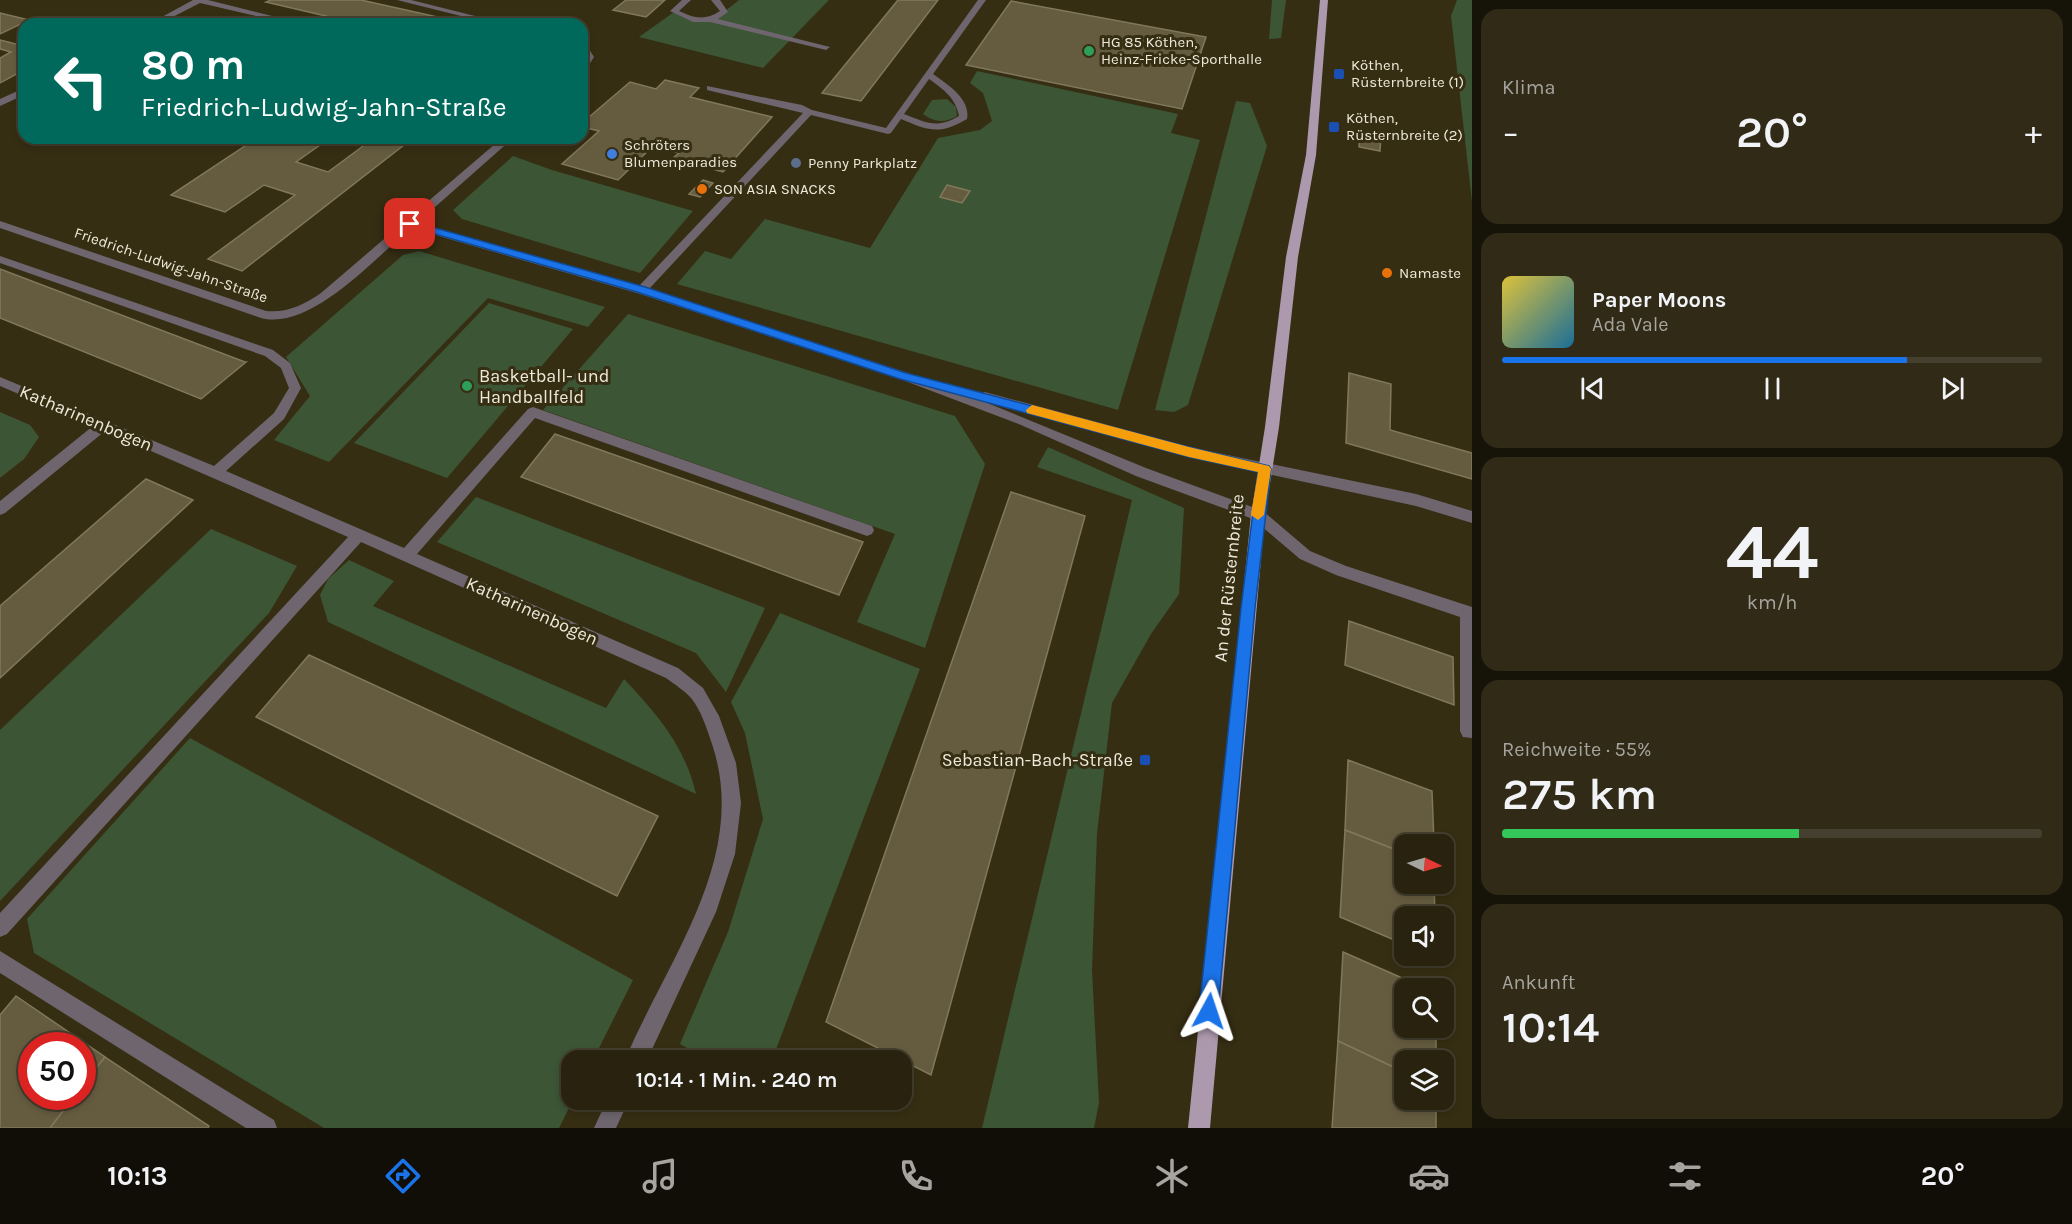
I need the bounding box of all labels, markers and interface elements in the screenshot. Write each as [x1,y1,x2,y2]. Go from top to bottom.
place label: HG 85 Köthen, Heinz-Fricke-Sporthalle [1101,33,1262,68]
text: 80 m [141,40,245,90]
icon: left [42,42,120,120]
marker: HG 85 Köthen, Heinz-Fricke-Sporthalle [1082,44,1096,58]
place label: Köthen, Rüsternbreite (1) [1351,56,1464,91]
marker: Köthen, Rüsternbreite (1) [1332,67,1346,81]
text: Klima [1502,76,1555,99]
text: Friedrich-Ludwig-Jahn-Straße [141,91,507,123]
text: 20° [1736,106,1808,158]
place label: Köthen, Rüsternbreite (2) [1346,109,1463,144]
text: − [1502,113,1519,151]
text: + [2025,113,2042,151]
marker: Köthen, Rüsternbreite (2) [1327,120,1341,134]
place label: Schröters Blumenparadies [624,136,737,171]
marker: Schröters Blumenparadies [605,147,619,161]
place label: Penny Parkplatz [808,154,917,172]
marker: Penny Parkplatz [789,156,803,170]
place label: SON ASIA SNACKS [714,180,836,198]
marker: SON ASIA SNACKS [695,182,709,196]
pin [384,198,435,249]
icon: arrive [393,207,426,240]
street label: Friedrich-Ludwig-Jahn-Straße [72,223,270,307]
place label: Namaste [1399,264,1461,282]
marker: Namaste [1380,266,1394,280]
text: Paper Moons [1592,287,1726,313]
text: Ada Vale [1592,313,1669,336]
place label: Basketball- und Handballfeld [479,365,609,408]
icon: previous [1576,372,1609,405]
icon: pause [1756,372,1789,405]
icon: next [1936,372,1969,405]
marker: Basketball- und Handballfeld [460,379,474,393]
street label: Katharinenbogen [16,380,156,456]
street label: An der Rüsternbreite [1209,493,1249,663]
text: 44 [1726,506,1818,598]
street label: Katharinenbogen [463,572,601,650]
text: km/h [1747,591,1797,614]
text: Reichweite · 55% [1502,738,1652,761]
place label: Sebastian-Bach-Straße [942,749,1133,771]
marker: Sebastian-Bach-Straße [1138,753,1152,767]
text: 275 km [1502,768,1657,820]
north arrow [1394,834,1454,894]
map controls [1394,834,1454,1110]
button: sound [1394,906,1454,966]
text: Ankunft [1502,971,1575,994]
button: search [1394,978,1454,1038]
position arrow [1177,979,1241,1043]
text: 10:14 [1502,1001,1599,1053]
speed limit sign: 50 [18,1032,96,1110]
button: layers [1394,1050,1454,1110]
text: 10:14 · 1 Min. · 240 m [636,1067,837,1093]
icon: directions [382,1155,424,1197]
icon: music [639,1155,681,1197]
icon: phone [895,1155,937,1197]
icon: climate [1151,1155,1193,1197]
icon: car [1408,1155,1450,1197]
icon: filters [1664,1155,1706,1197]
text: 10:13 [107,1160,168,1192]
text: 20° [1921,1160,1965,1192]

